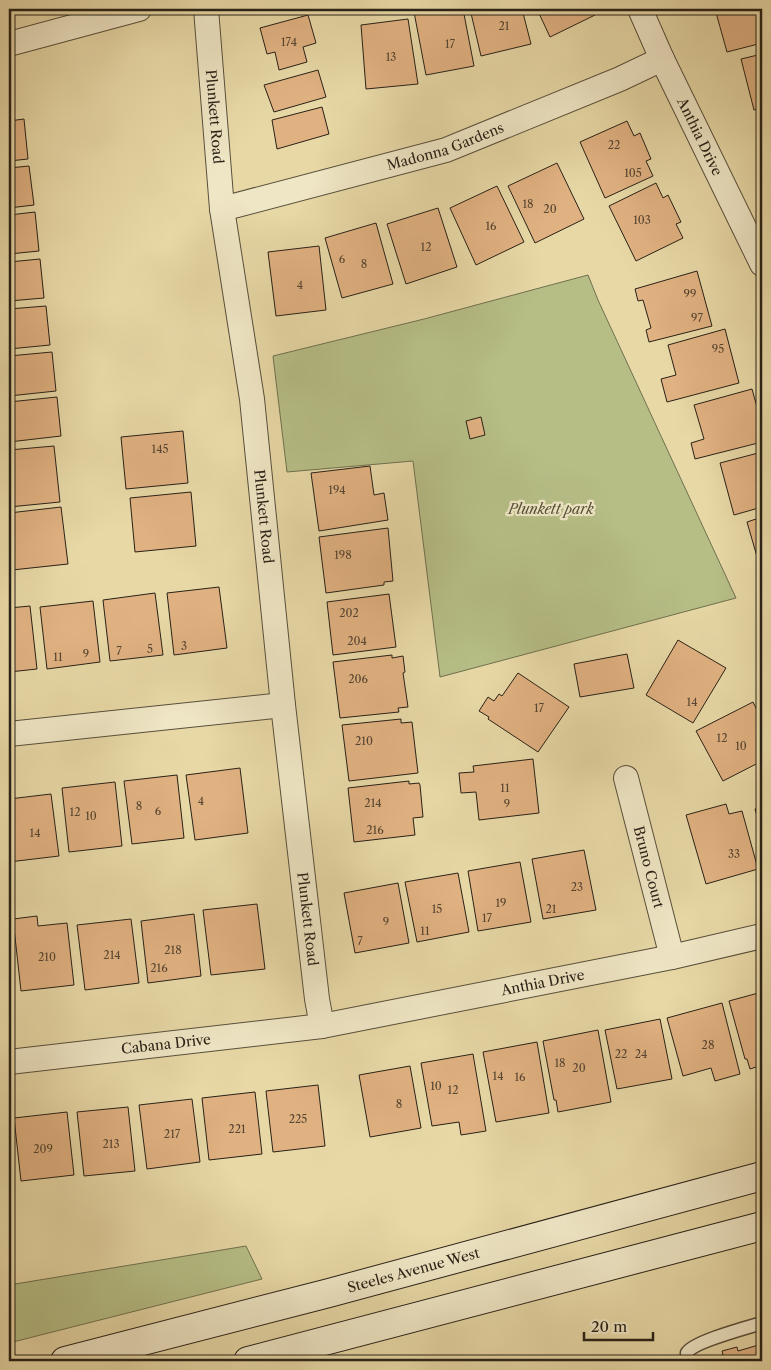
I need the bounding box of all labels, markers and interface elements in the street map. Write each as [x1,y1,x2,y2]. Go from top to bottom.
house number: 21 [499,19,510,33]
house number: 174 [281,35,297,49]
house number: 17 [445,37,456,51]
house number: 13 [386,50,396,64]
street label: Plunkett Road [202,69,227,165]
street label: Anthia Drive [673,94,727,179]
street label: Madonna Gardens [385,118,507,174]
house number: 22 [608,138,620,152]
house number: 105 [624,166,642,180]
house number: 18 [522,197,534,211]
house number: 20 [543,202,557,216]
house number: 103 [633,213,651,227]
house number: 16 [485,219,497,233]
house number: 12 [421,240,431,254]
house number: 6 [339,252,346,266]
house number: 8 [361,257,367,271]
house number: 4 [297,278,303,292]
house number: 99 [684,287,696,301]
house number: 97 [691,311,704,325]
house number: 95 [712,342,724,356]
house number: 145 [152,442,168,456]
street label: Plunkett Road [250,468,278,565]
house number: 194 [328,483,346,497]
park label: Plunkett park [507,500,594,518]
house number: 198 [334,548,352,562]
house number: 202 [339,606,359,620]
house number: 204 [347,634,367,648]
house number: 3 [181,639,187,653]
house number: 5 [147,642,153,656]
house number: 7 [116,644,122,658]
house number: 9 [83,647,89,661]
house number: 11 [53,650,63,664]
house number: 206 [348,672,368,686]
house number: 14 [687,695,697,709]
house number: 17 [534,701,545,715]
house number: 12 [717,731,727,745]
house number: 210 [355,734,373,748]
house number: 10 [735,739,747,753]
house number: 11 [500,781,510,795]
house number: 4 [198,794,204,808]
house number: 214 [364,796,382,810]
house number: 9 [504,797,510,811]
house number: 8 [136,799,142,813]
house number: 6 [155,804,162,818]
house number: 12 [70,805,80,819]
house number: 10 [85,809,97,823]
house number: 216 [366,823,384,837]
street label: Bruno Court [630,824,668,910]
house number: 14 [30,826,40,840]
house number: 33 [728,847,740,861]
street label: Plunkett Road [293,871,322,967]
house number: 23 [571,880,583,894]
house number: 19 [495,896,507,910]
house number: 15 [432,902,442,916]
house number: 21 [546,902,557,916]
house number: 17 [482,911,493,925]
house number: 9 [383,915,389,929]
house number: 11 [420,924,430,938]
house number: 7 [357,934,363,948]
house number: 218 [164,943,182,957]
house number: 214 [103,948,121,962]
house number: 210 [38,950,56,964]
house number: 216 [150,961,168,975]
street label: Anthia Drive [499,965,586,1000]
street label: Cabana Drive [120,1030,212,1058]
house number: 28 [702,1038,714,1052]
house number: 22 [615,1047,627,1061]
house number: 24 [635,1047,647,1061]
house number: 18 [554,1056,566,1070]
house number: 20 [572,1061,586,1075]
house number: 14 [493,1069,503,1083]
house number: 16 [514,1070,526,1084]
house number: 10 [430,1079,442,1093]
house number: 12 [448,1083,458,1097]
house number: 8 [396,1097,402,1111]
house number: 225 [289,1112,307,1126]
house number: 221 [228,1122,246,1136]
house number: 217 [164,1127,181,1141]
house number: 213 [102,1137,120,1151]
house number: 209 [33,1142,53,1156]
street label: Steeles Avenue West [345,1244,482,1297]
scale bar [584,1310,652,1342]
text: 20 m [591,1317,627,1336]

